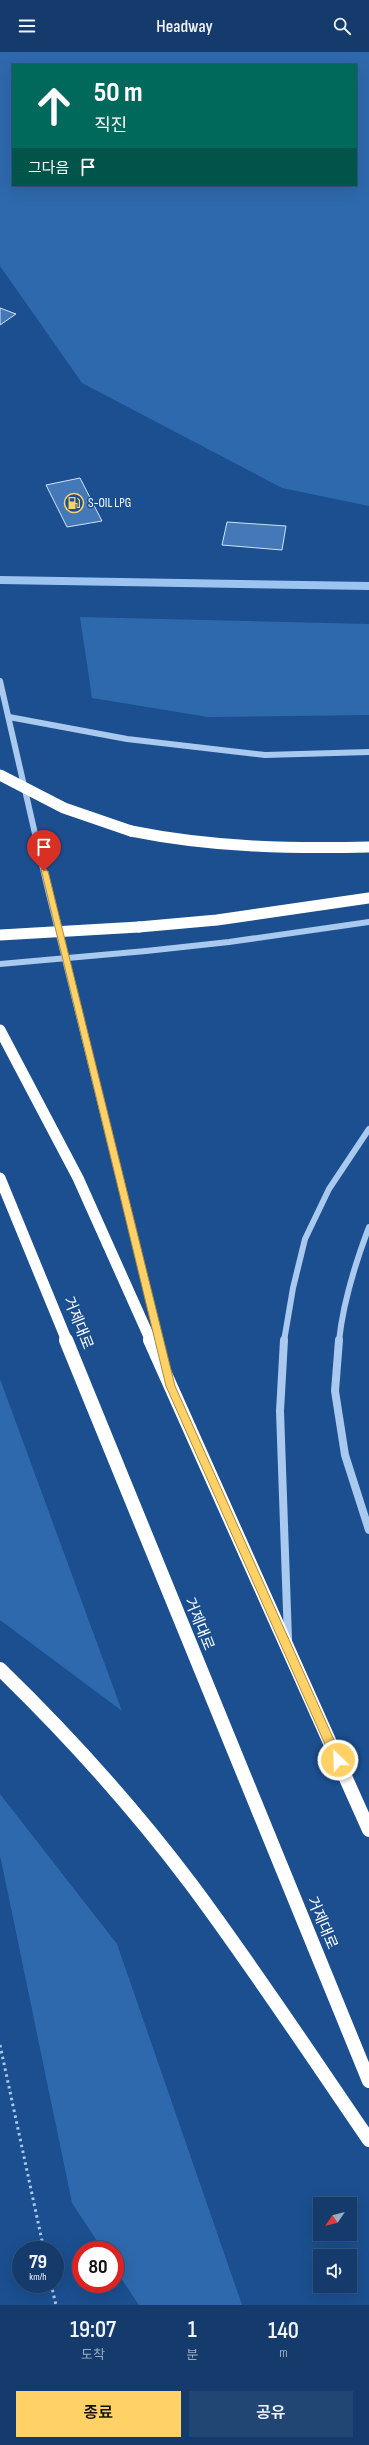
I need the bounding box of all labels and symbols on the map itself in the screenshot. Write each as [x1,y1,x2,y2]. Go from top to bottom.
fuel station icon: S-OIL LPG [63,492,85,514]
place label: S-OIL LPG [88,495,131,511]
pin [27,830,61,871]
street label: 거제대로 [59,1294,97,1352]
street label: 거제대로 [180,1595,218,1653]
position arrow [317,1739,359,1781]
street label: 거제대로 [302,1894,342,1952]
north arrow [313,2197,357,2241]
speed limit sign: 80 [72,2241,124,2293]

